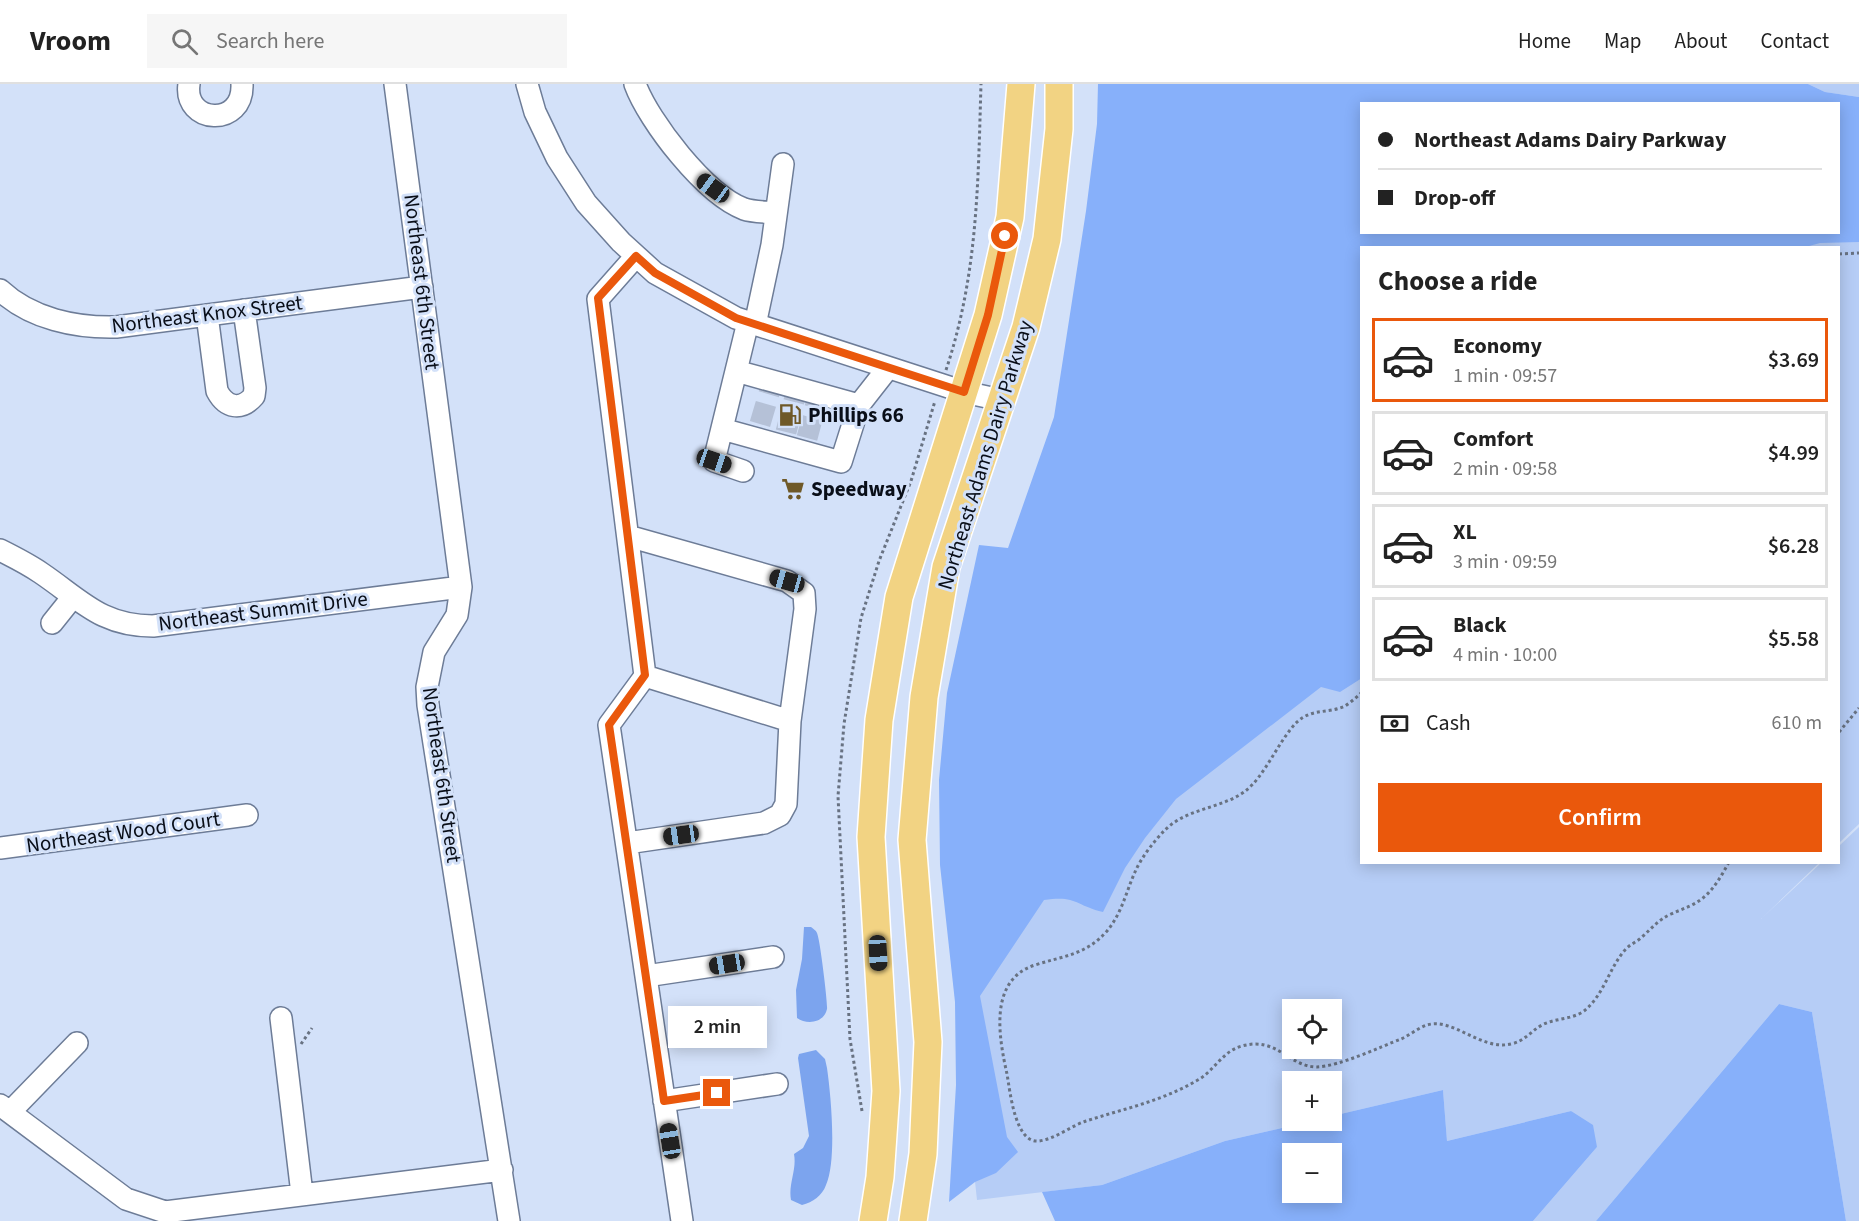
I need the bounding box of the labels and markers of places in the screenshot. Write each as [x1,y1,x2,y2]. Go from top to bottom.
place label: Phillips 66 [808,400,904,430]
fuel station icon: Phillips 66 [777,402,803,428]
place label: Speedway [811,474,907,504]
supermarket icon: Speedway [780,476,806,502]

